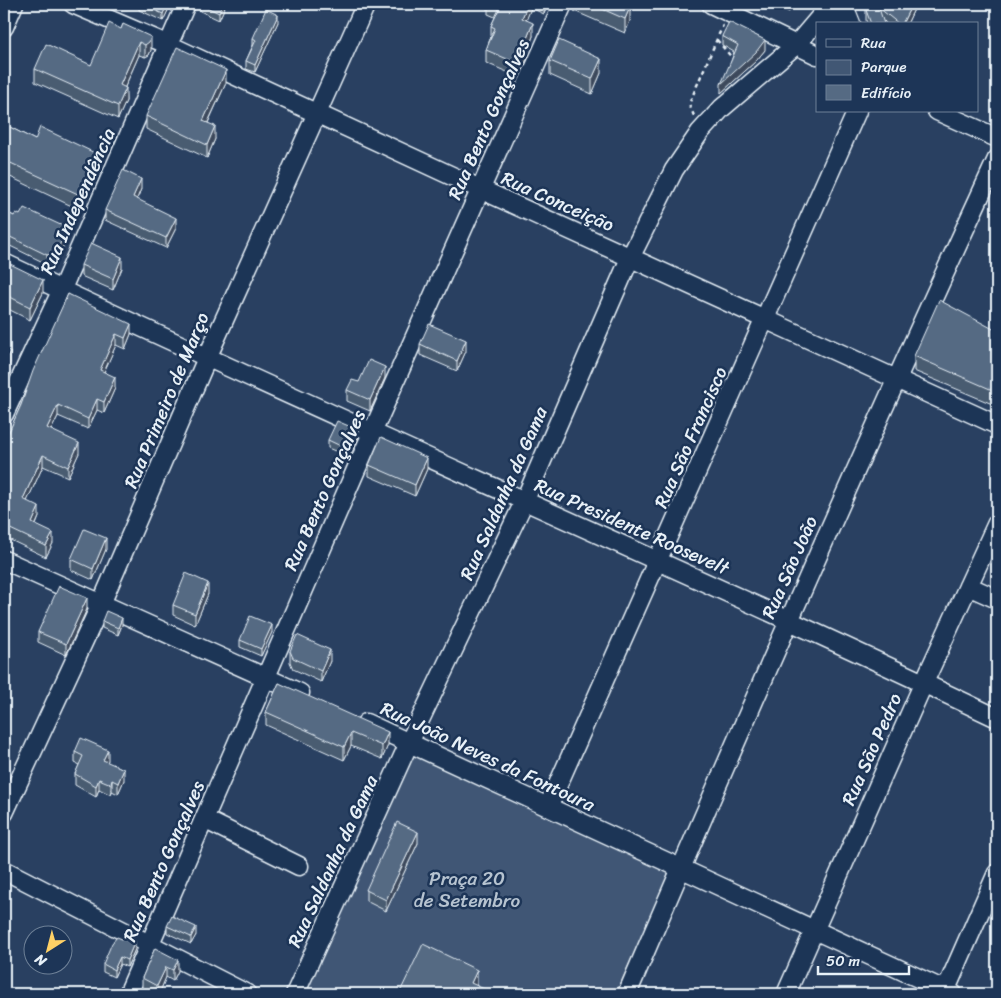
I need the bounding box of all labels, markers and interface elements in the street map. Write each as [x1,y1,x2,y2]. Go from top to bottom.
legend [816,22,978,112]
text: Rua [861,30,886,56]
street label: Rua Bento Gonçalves [438,33,539,205]
text: Parque [861,54,906,80]
text: Edifício [861,80,912,106]
street label: Rua Independência [30,122,125,280]
street label: Rua Conceição [496,162,620,241]
street label: Rua Primeiro de Março [114,307,218,493]
street label: Rua São Francisco [644,361,737,513]
street label: Rua Saldanha da Gama [450,400,557,586]
street label: Rua Bento Gonçalves [274,404,375,576]
street label: Rua Presidente Roosevelt [529,469,736,585]
street label: Rua São João [752,510,827,624]
street label: Rua São Pedro [832,687,911,811]
street label: Rua João Neves da Fontoura [375,692,601,821]
street label: Rua Saldanha da Gama [278,769,387,953]
street label: Rua Bento Gonçalves [113,775,214,947]
park label: Praça 20 de Setembro [414,862,521,917]
north arrow [22,926,72,976]
scale bar [818,943,910,975]
text: N [29,947,53,974]
text: 50 m [826,948,861,974]

